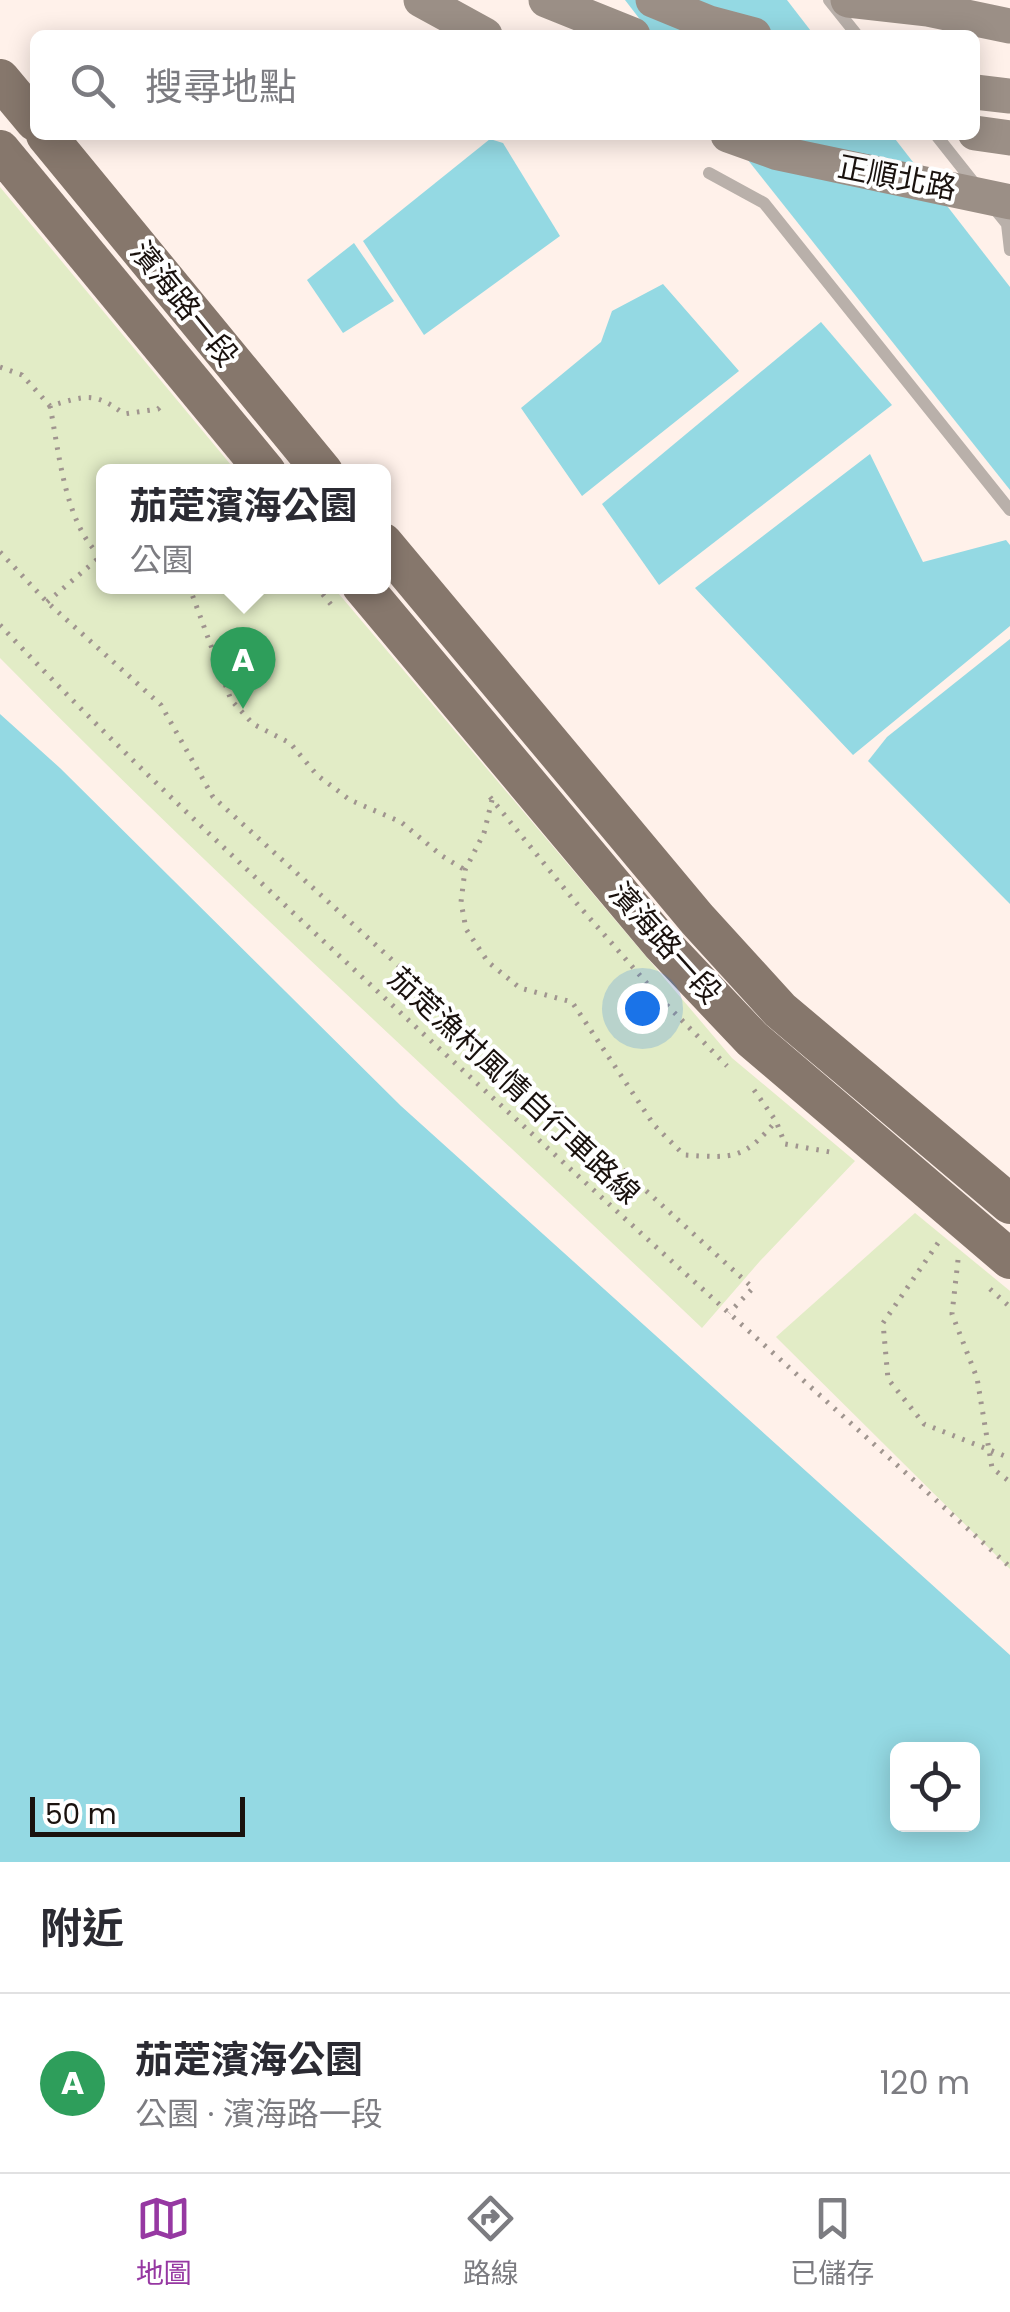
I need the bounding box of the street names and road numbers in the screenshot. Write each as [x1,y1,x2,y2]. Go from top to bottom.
street label: 正順北路 [834,145,960,210]
street label: 濱海路一段 [120,232,248,376]
street label: 濱海路一段 [599,873,732,1013]
street label: 茄萣漁村風情自行車路線 [379,957,650,1214]

